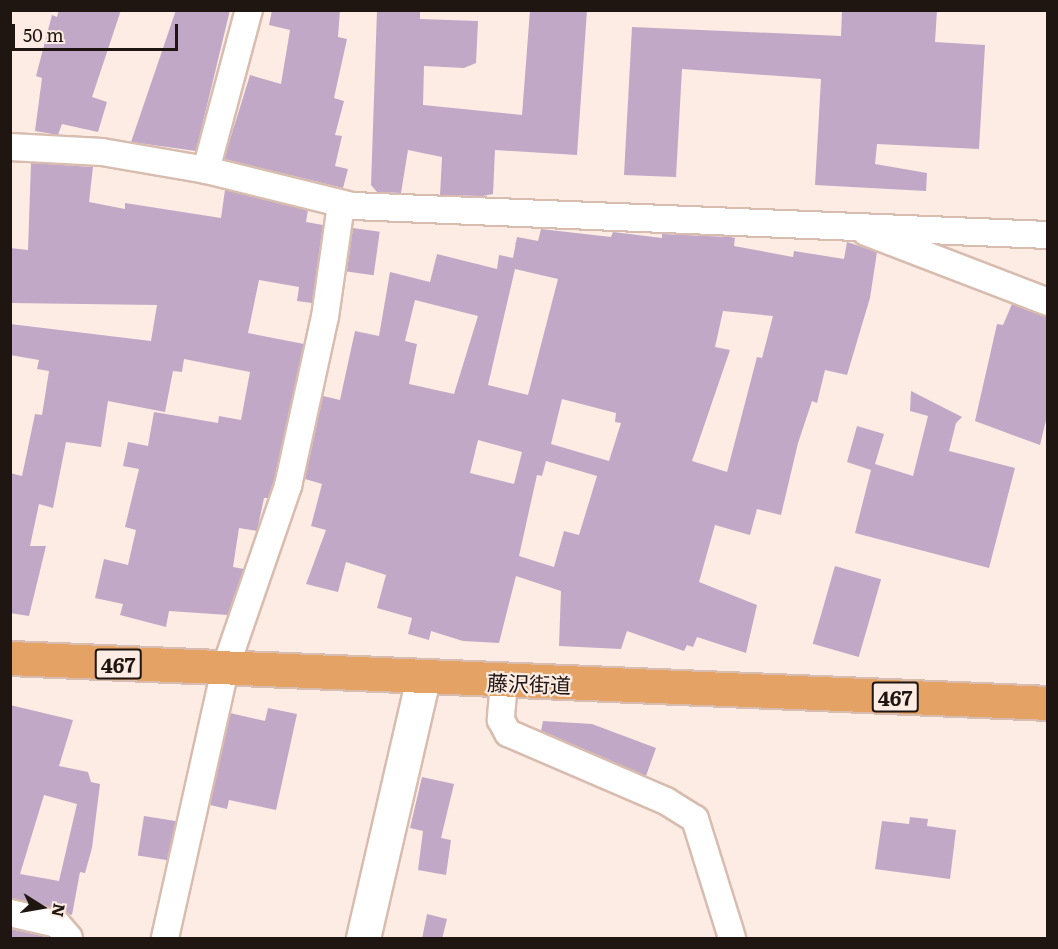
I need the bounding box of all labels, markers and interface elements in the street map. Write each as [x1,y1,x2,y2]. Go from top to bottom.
scale bar [15,12,182,50]
text: 50 m [23,21,64,48]
road number: 467 [94,647,142,681]
street label: 藤沢街道 [487,669,571,697]
road number: 467 [871,680,919,714]
north arrow [12,877,72,937]
text: N [47,902,73,919]

